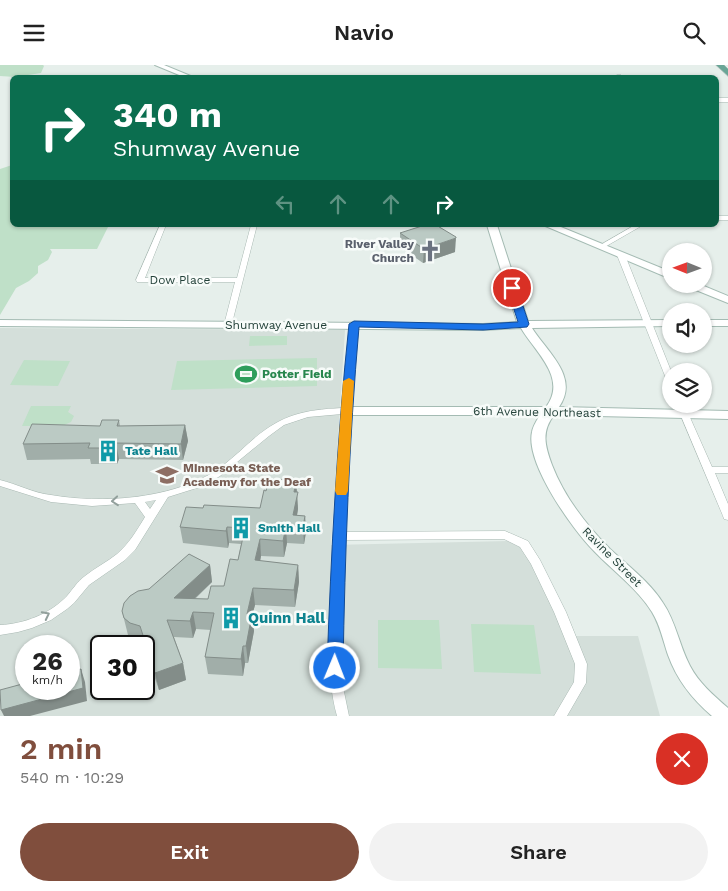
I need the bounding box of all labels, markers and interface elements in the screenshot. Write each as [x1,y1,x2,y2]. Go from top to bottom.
icon: menu [20,19,48,47]
icon: search [680,19,708,47]
text: Navio [334,20,394,45]
text: 340 m [113,94,222,136]
icon: right [30,95,95,160]
text: Shumway Avenue [113,136,300,161]
icon: left [271,190,299,218]
icon: ahead [324,190,352,218]
icon: ahead [377,190,405,218]
icon: right [430,190,458,218]
place label: River Valley Church [345,237,414,265]
church icon: River Valley Church [417,238,443,264]
north arrow [662,243,712,293]
map controls [662,243,712,413]
pin [491,267,533,309]
street label: Dow Place [150,273,211,287]
icon: arrive [498,274,526,302]
button: sound [662,303,712,353]
street label: Shumway Avenue [225,318,327,332]
sports icon: Potter Field [233,361,259,387]
button: layers [662,363,712,413]
place label: Potter Field [262,367,332,381]
street label: 6th Avenue Northeast [473,404,601,420]
building icon: Tate Hall [95,438,121,464]
place label: Tate Hall [125,444,178,458]
place label: Minnesota State Academy for the Deaf [183,461,311,489]
school or university icon: Minnesota State Academy for the Deaf [154,462,180,488]
one-way arrow [111,495,119,506]
building icon: Smith Hall [228,515,254,541]
place label: Smith Hall [258,521,321,535]
street label: Ravine Street [579,524,645,590]
building icon: Quinn Hall [218,605,244,631]
place label: Quinn Hall [248,609,325,627]
one-way arrow [40,611,49,621]
speed limit sign: 30 [90,635,155,700]
position arrow [308,641,360,693]
text: 26 [32,647,63,676]
text: km/h [32,673,63,687]
text: 2 min [20,731,102,766]
button: close [656,733,708,785]
text: 540 m · 10:29 [20,768,124,787]
button: Exit [20,823,359,881]
button: Share [369,823,708,881]

